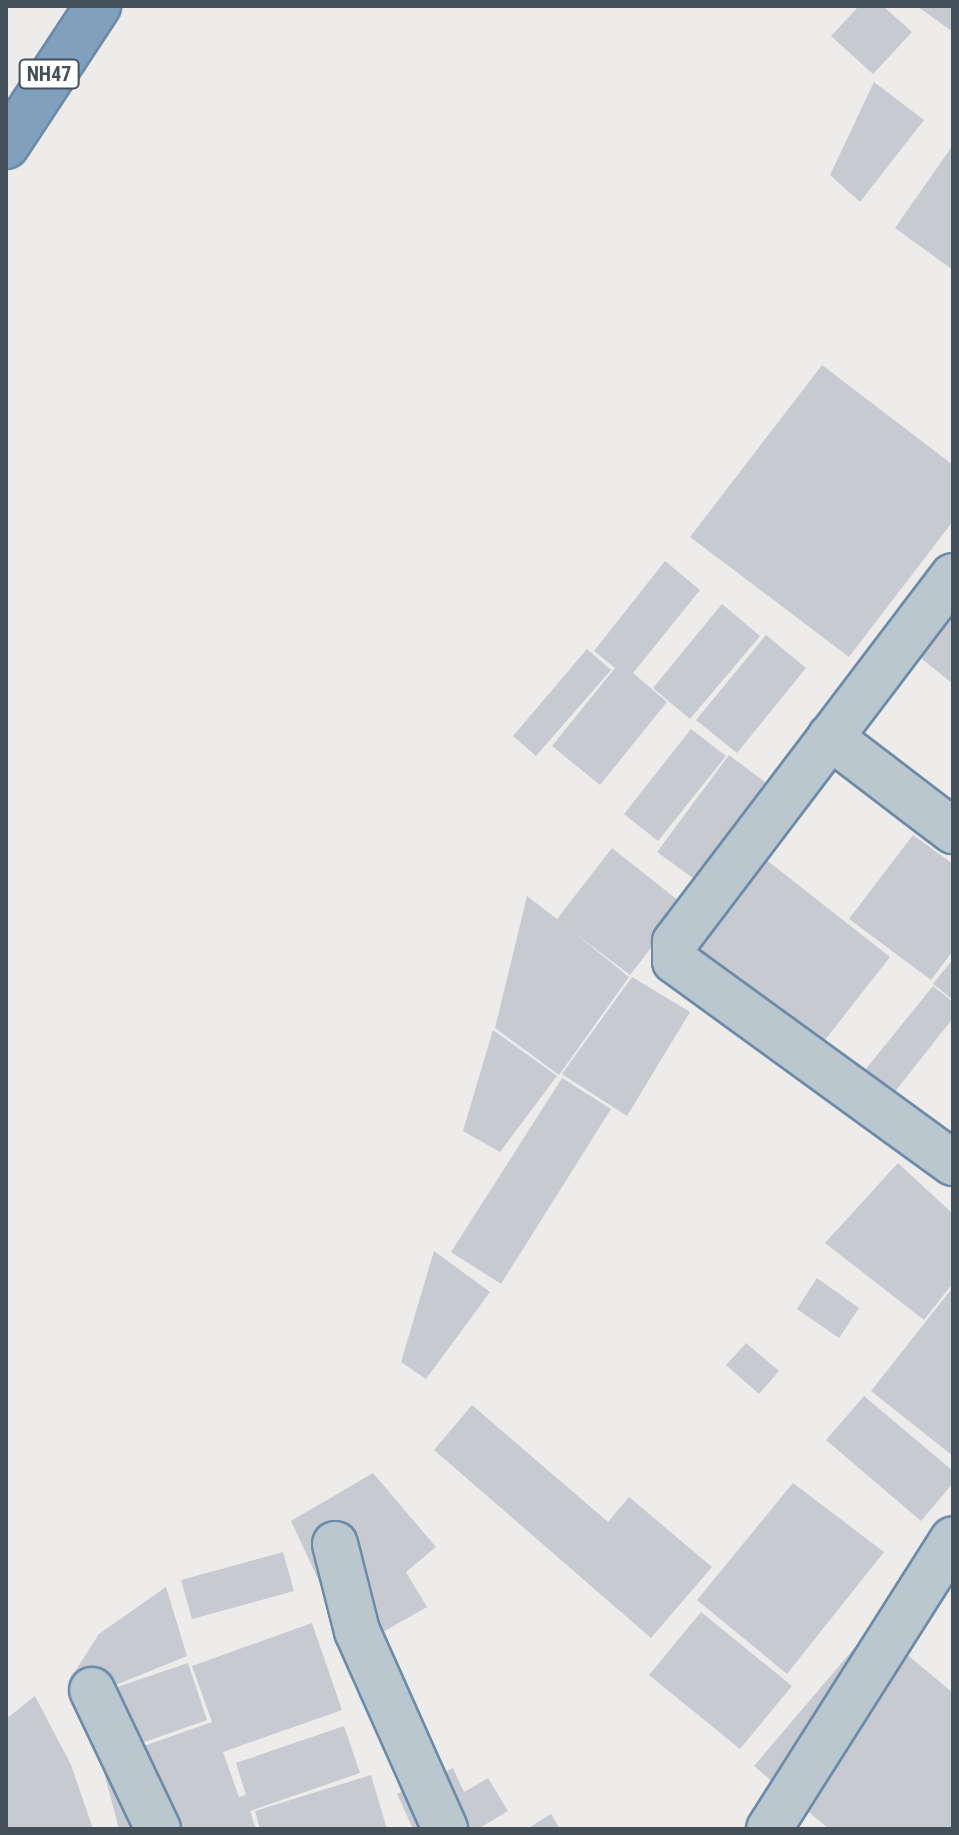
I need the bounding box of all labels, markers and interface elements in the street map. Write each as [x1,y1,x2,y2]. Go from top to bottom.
road number: NH47 [17,58,81,90]

